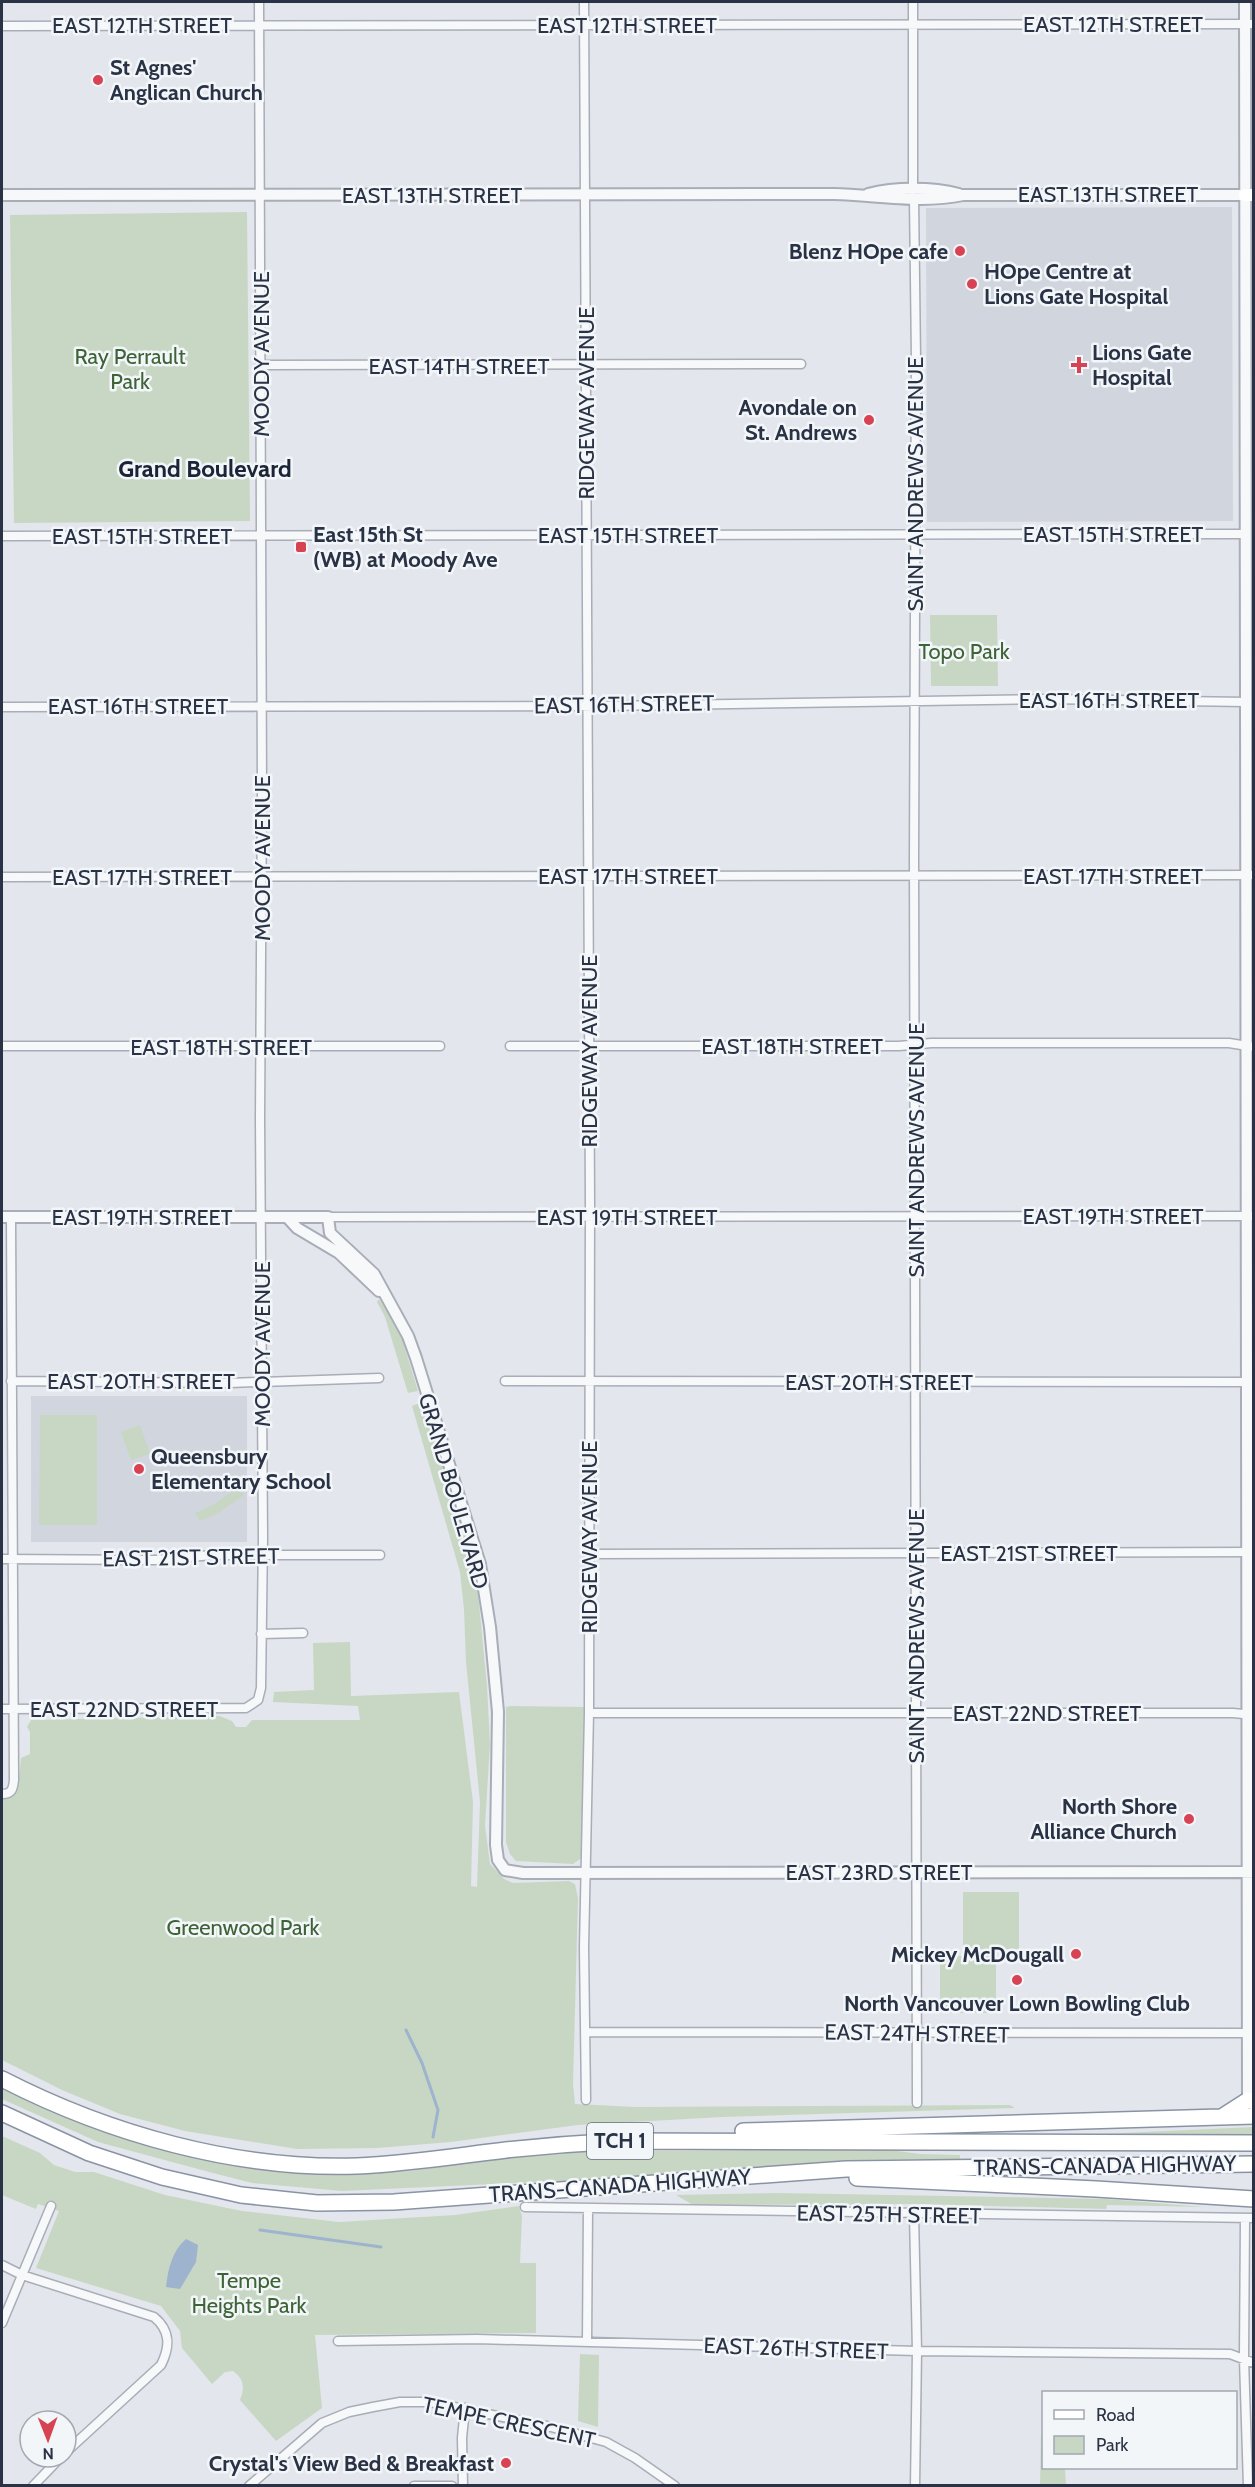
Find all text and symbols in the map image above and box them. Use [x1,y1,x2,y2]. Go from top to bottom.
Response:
street label: EAST 12TH STREET [1023,11,1203,38]
street label: EAST 12TH STREET [52,12,232,39]
street label: EAST 12TH STREET [537,12,717,39]
place label: St Agnes' Anglican Church [110,54,263,106]
marker: St Agnes' Anglican Church [91,73,105,87]
street label: EAST 13TH STREET [1018,181,1199,208]
street label: EAST 13TH STREET [342,182,523,209]
place label: Blenz HOpe cafe [789,238,948,265]
marker: Blenz HOpe cafe [953,244,967,258]
place label: HOpe Centre at Lions Gate Hospital [984,258,1168,310]
street label: MOODY AVENUE [248,271,275,437]
marker: HOpe Centre at Lions Gate Hospital [965,277,979,291]
street label: RIDGEWAY AVENUE [573,306,600,500]
place label: Lions Gate Hospital [1092,339,1192,391]
park label: Ray Perrault Park [74,343,186,395]
street label: EAST 14TH STREET [369,353,550,380]
marker: Lions Gate Hospital [1070,356,1088,374]
street label: SAINT ANDREWS AVENUE [902,357,929,611]
place label: Avondale on St. Andrews [738,394,857,446]
marker: Avondale on St. Andrews [862,413,876,427]
district label: Grand Boulevard [118,454,292,483]
place label: East 15th St (WB) at Moody Ave [313,521,498,573]
street label: EAST 15TH STREET [1023,521,1204,548]
street label: EAST 15TH STREET [538,522,719,549]
street label: EAST 15TH STREET [52,523,233,550]
marker: East 15th St (WB) at Moody Ave [294,540,308,554]
park label: Topo Park [918,638,1010,665]
street label: EAST 16TH STREET [1019,687,1200,714]
street label: EAST 16TH STREET [534,689,715,720]
street label: EAST 16TH STREET [48,693,229,720]
street label: MOODY AVENUE [249,775,276,941]
street label: EAST 17TH STREET [538,863,718,890]
street label: EAST 17TH STREET [1023,863,1203,890]
street label: EAST 17TH STREET [52,864,232,891]
street label: RIDGEWAY AVENUE [576,954,603,1148]
street label: SAINT ANDREWS AVENUE [903,1023,930,1277]
street label: EAST 18TH STREET [701,1033,883,1060]
street label: EAST 18TH STREET [130,1034,312,1061]
street label: EAST 19TH STREET [1022,1203,1204,1230]
street label: EAST 19TH STREET [51,1204,233,1231]
street label: EAST 19TH STREET [536,1204,718,1231]
street label: MOODY AVENUE [249,1261,276,1427]
street label: EAST 20TH STREET [47,1368,235,1395]
street label: EAST 20TH STREET [785,1369,973,1396]
street label: GRAND BOULEVARD [413,1390,494,1592]
street label: RIDGEWAY AVENUE [576,1440,603,1634]
place label: Queensbury Elementary School [151,1443,331,1495]
marker: Queensbury Elementary School [132,1462,146,1476]
street label: SAINT ANDREWS AVENUE [903,1509,930,1763]
street label: EAST 21ST STREET [940,1540,1118,1567]
street label: EAST 21ST STREET [102,1542,280,1573]
street label: EAST 22ND STREET [30,1696,219,1723]
street label: EAST 22ND STREET [953,1700,1142,1727]
place label: North Shore Alliance Church [1031,1793,1177,1845]
marker: North Shore Alliance Church [1182,1812,1196,1826]
street label: EAST 23RD STREET [786,1859,973,1886]
park label: Greenwood Park [167,1914,320,1941]
place label: Mickey McDougall [891,1941,1064,1968]
marker: Mickey McDougall [1069,1947,1083,1961]
marker: North Vancouver Lown Bowling Club [1010,1973,1024,1987]
place label: North Vancouver Lown Bowling Club [844,1990,1190,2017]
street label: EAST 24TH STREET [824,2018,1010,2049]
road number: TCH 1 [587,2123,653,2159]
street label: TRANS-CANADA HIGHWAY [973,2150,1237,2181]
street label: TRANS-CANADA HIGHWAY [488,2163,753,2208]
street label: EAST 25TH STREET [796,2199,982,2230]
park label: Tempe Heights Park [192,2267,307,2319]
street label: EAST 26TH STREET [703,2332,889,2365]
street label: TEMPE CRESCENT [420,2391,598,2454]
legend [1042,2391,1237,2469]
text: Road [1096,2404,1135,2426]
north arrow [18,2409,78,2469]
text: Park [1096,2434,1129,2456]
text: N [42,2444,54,2463]
place label: Crystal's View Bed & Breakfast [209,2450,494,2477]
marker: Crystal's View Bed & Breakfast [499,2456,513,2470]

